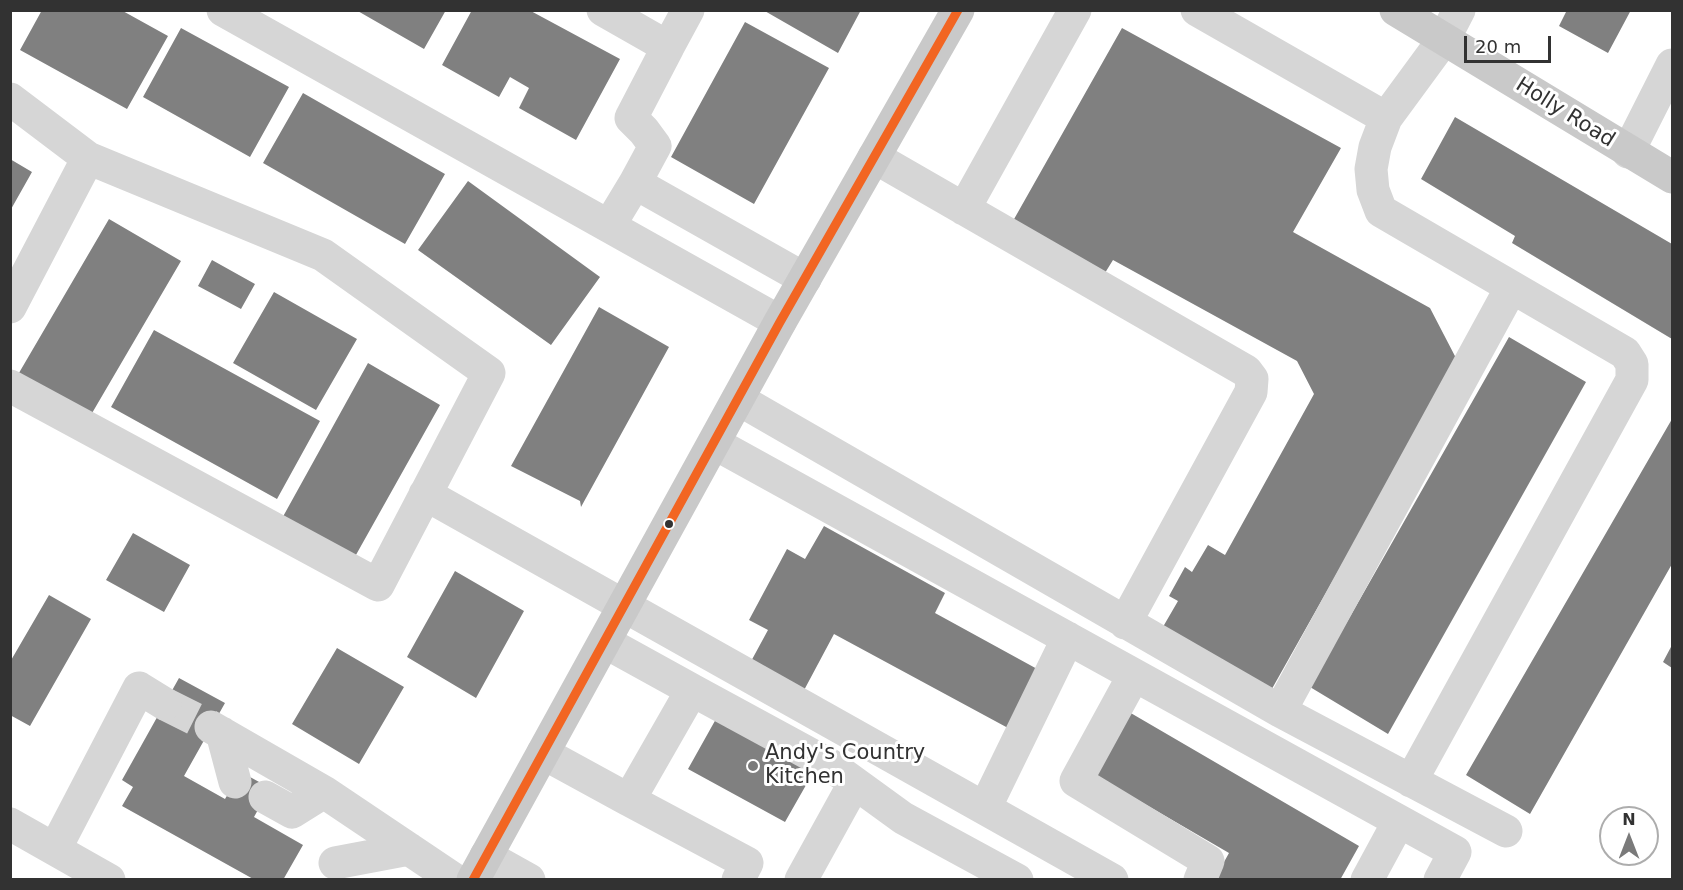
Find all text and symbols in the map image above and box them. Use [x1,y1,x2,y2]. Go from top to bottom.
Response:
scale bar [1467,24,1554,62]
text: 20 m [1475,36,1521,57]
street label: Holly Road [1511,73,1619,153]
unlabelled marker [663,518,675,530]
place label: Andy's Country Kitchen [765,741,925,791]
marker: Andy's Country Kitchen [746,759,760,773]
north arrow [1599,806,1659,866]
text: N [1622,810,1636,829]

